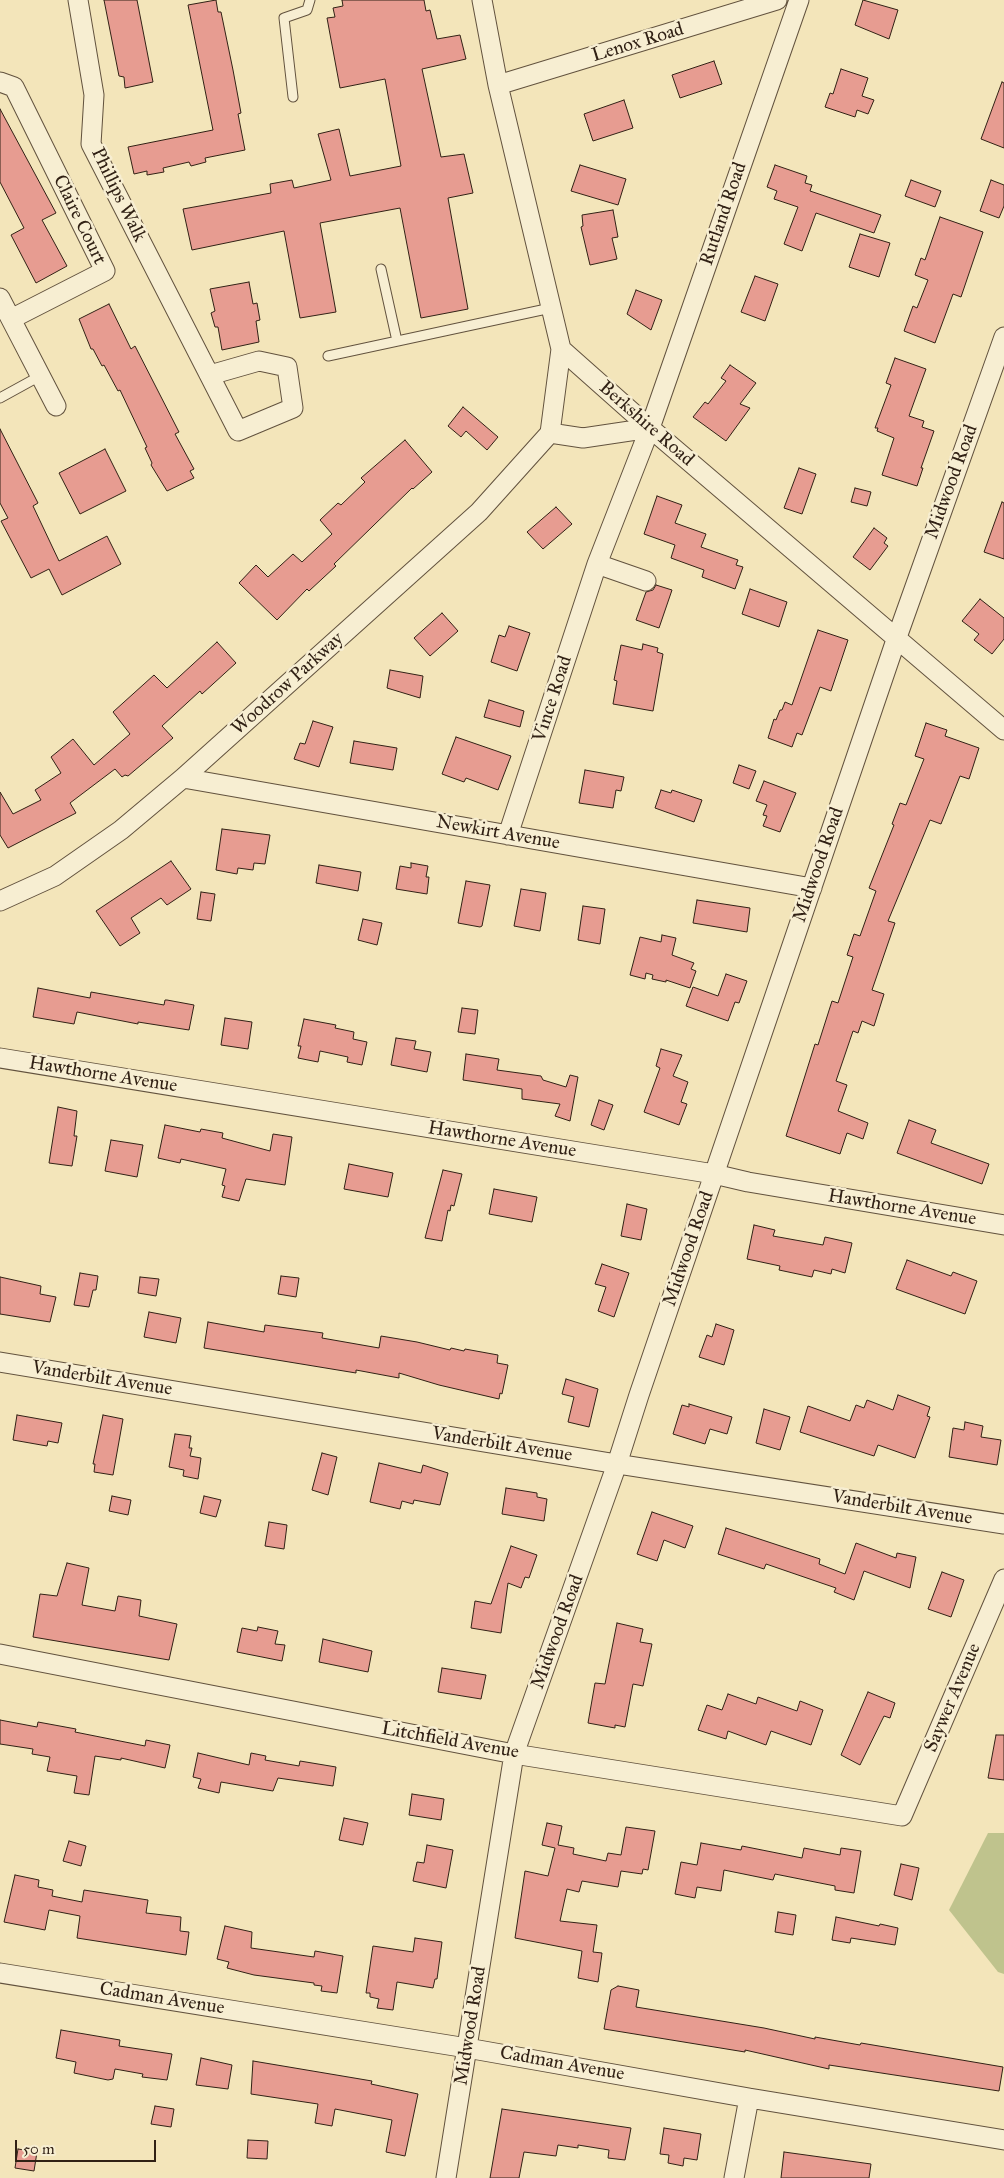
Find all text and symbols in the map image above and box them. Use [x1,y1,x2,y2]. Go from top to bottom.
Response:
street label: Lenox Road [589,18,687,68]
street label: Phillips Walk [85,144,151,246]
street label: Rutland Road [696,159,752,269]
street label: Claire Court [47,171,111,269]
street label: Berkshire Road [594,377,698,471]
street label: Midwood Road [921,422,983,542]
street label: Woodrow Parkway [227,628,349,740]
street label: Vince Road [528,653,578,745]
street label: Midwood Road [789,805,849,925]
street label: Newkirt Avenue [434,811,562,855]
street label: Hawthorne Avenue [27,1052,179,1098]
street label: Hawthorne Avenue [426,1117,578,1163]
street label: Hawthorne Avenue [826,1185,978,1231]
street label: Midwood Road [659,1189,719,1309]
street label: Vanderbilt Avenue [30,1357,174,1401]
street label: Vanderbilt Avenue [430,1423,574,1467]
street label: Vanderbilt Avenue [830,1486,974,1530]
street label: Midwood Road [527,1572,589,1692]
street label: Saywer Avenue [920,1640,986,1756]
street label: Litchfield Avenue [380,1718,520,1764]
street label: Midwood Road [450,1965,492,2087]
street label: Cadman Avenue [98,1978,226,2020]
street label: Cadman Avenue [498,2042,626,2086]
scale bar [18,2130,159,2162]
text: 50 m [23,2140,55,2158]

